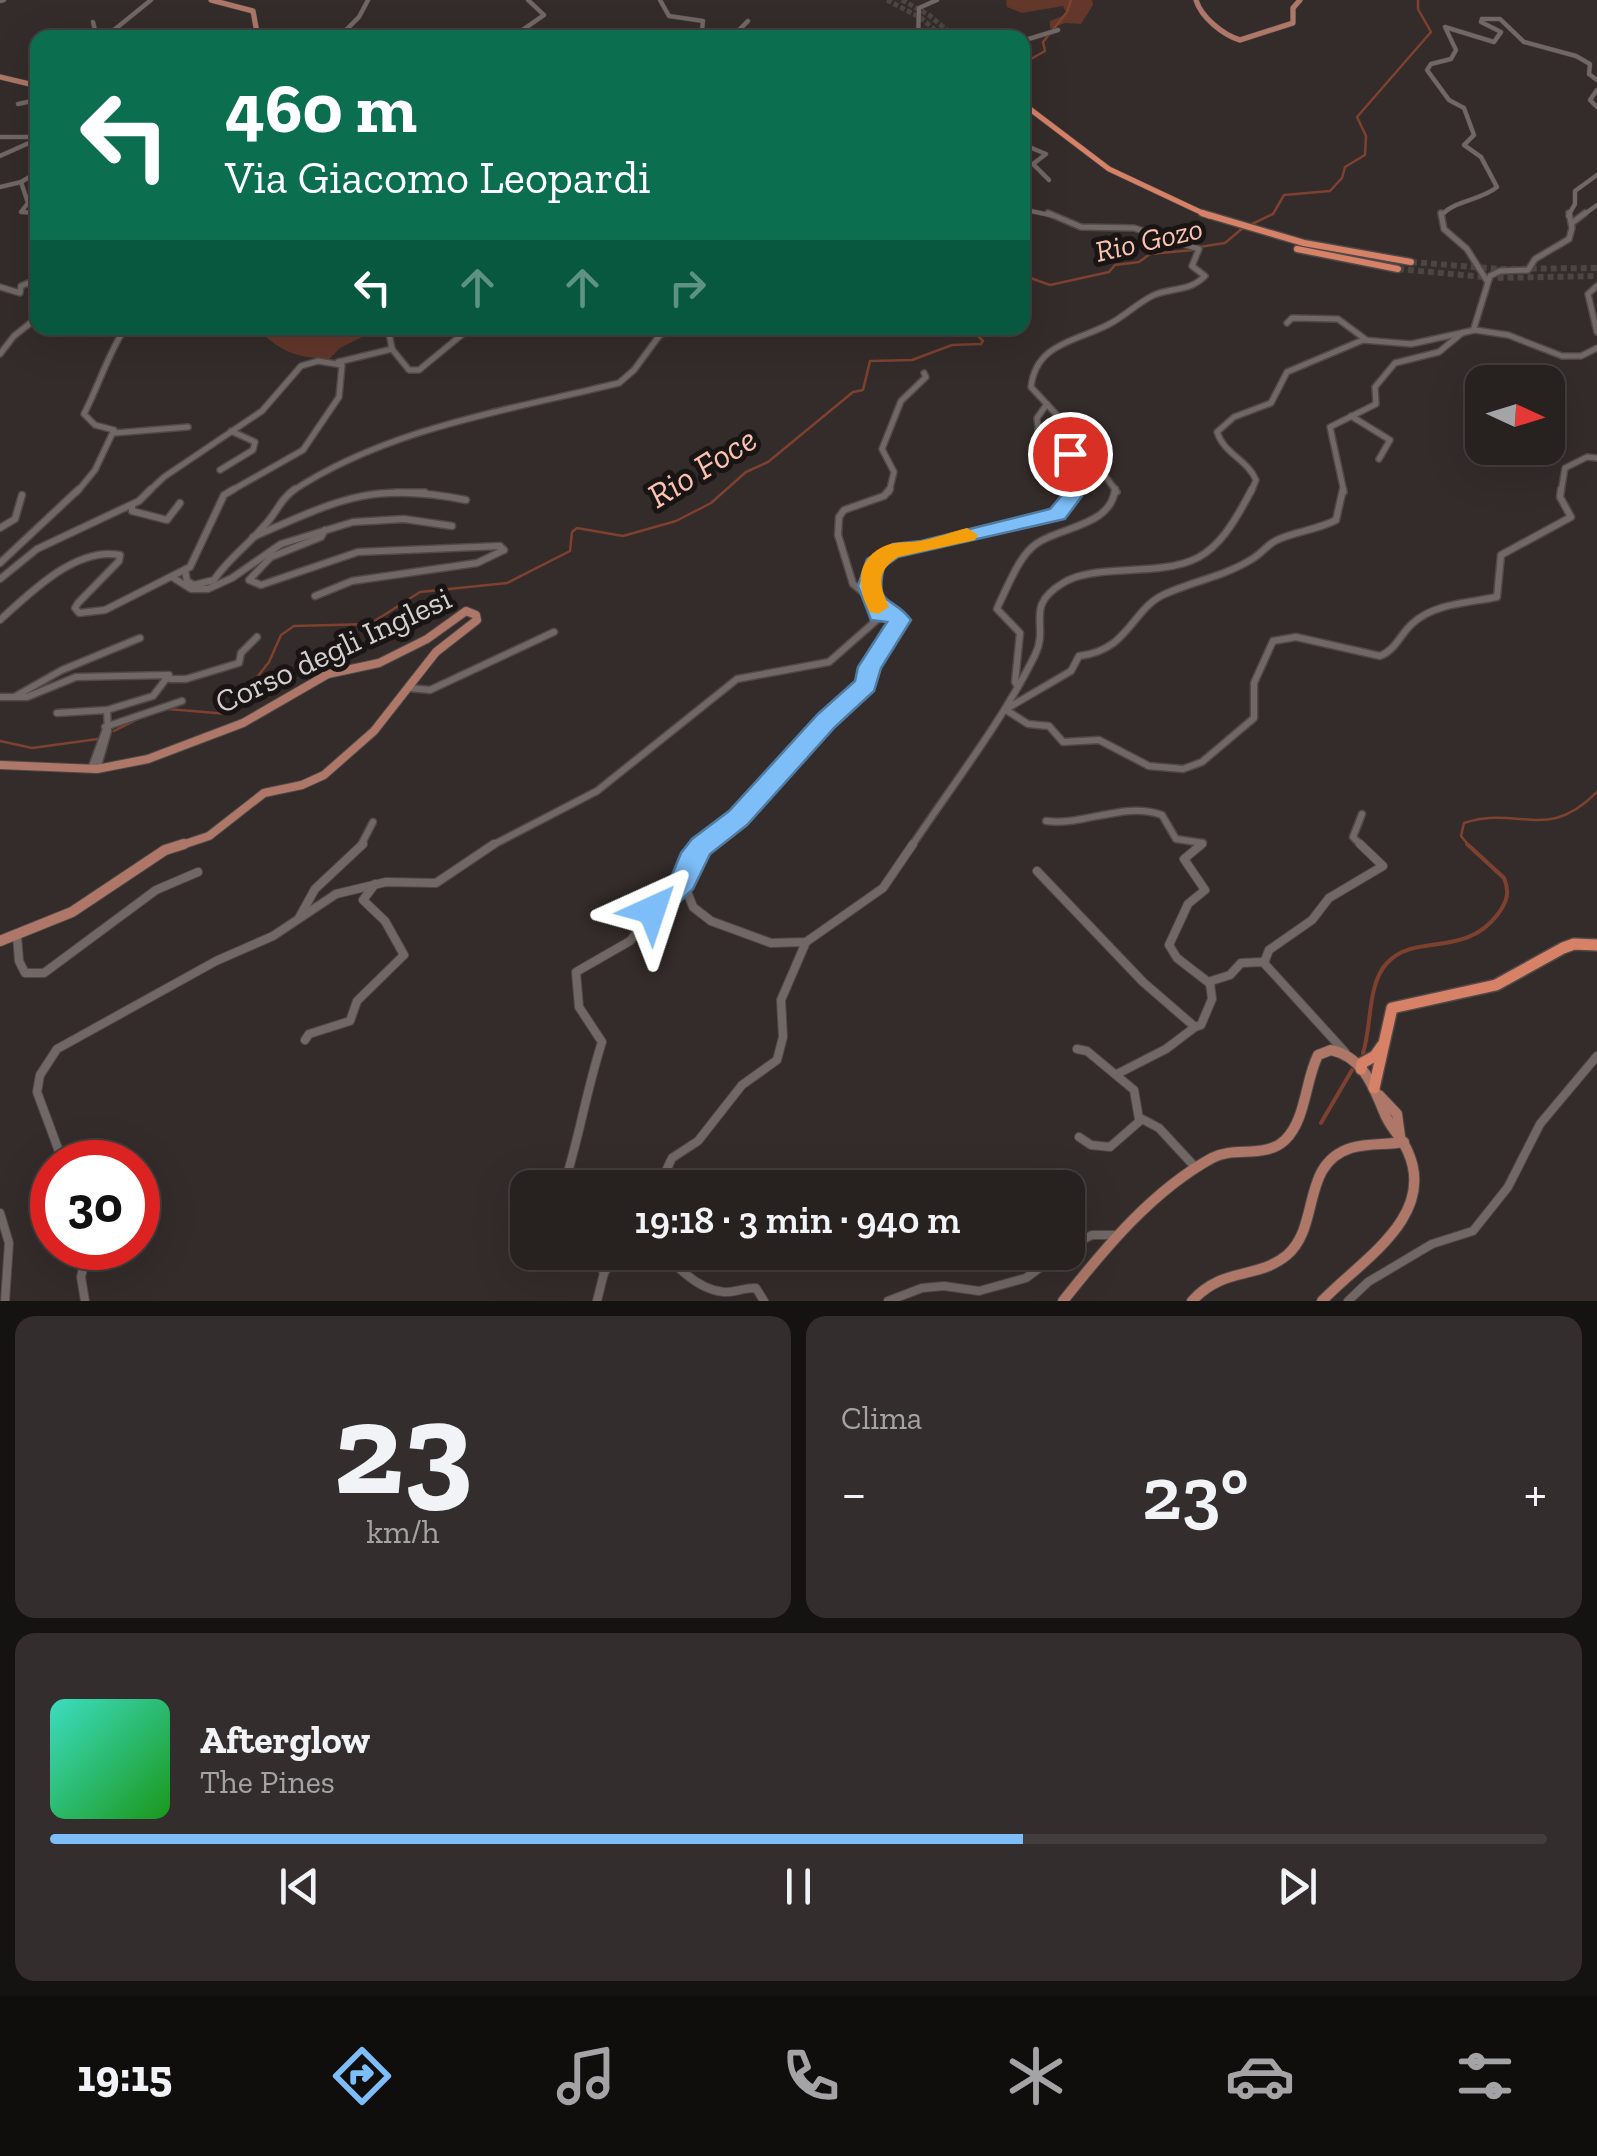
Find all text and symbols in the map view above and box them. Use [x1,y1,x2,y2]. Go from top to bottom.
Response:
text: 460 m [225,66,417,150]
icon: left [60,70,190,200]
text: Via Giacomo Leopardi [225,151,651,205]
water label: Rio Gozo [1092,210,1206,270]
icon: left [345,260,400,315]
icon: ahead [450,260,505,315]
icon: ahead [555,260,610,315]
icon: right [660,260,715,315]
north arrow [1465,365,1565,465]
map controls [1465,365,1565,465]
pin [1028,412,1113,497]
water label: Rio Foce [640,417,764,517]
icon: arrive [1043,427,1098,482]
street label: Corso degli Inglesi [209,579,457,721]
position arrow [600,858,704,962]
speed limit sign: 30 [30,1140,160,1270]
text: 19:18 · 3 min · 940 m [635,1197,960,1243]
text: 23 [333,1370,473,1526]
text: Clima [841,1399,922,1437]
text: 23° [1142,1448,1249,1538]
text: − [841,1460,867,1526]
text: + [1524,1460,1547,1526]
text: km/h [366,1513,440,1551]
text: Afterglow [200,1717,370,1763]
text: The Pines [200,1763,335,1801]
icon: previous [272,1859,327,1914]
icon: pause [771,1859,826,1914]
icon: next [1270,1859,1325,1914]
icon: directions [327,2041,397,2111]
icon: music [551,2041,621,2111]
icon: phone [776,2041,846,2111]
icon: climate [1001,2041,1071,2111]
icon: car [1225,2041,1295,2111]
icon: filters [1450,2041,1520,2111]
text: 19:15 [77,2049,172,2103]

